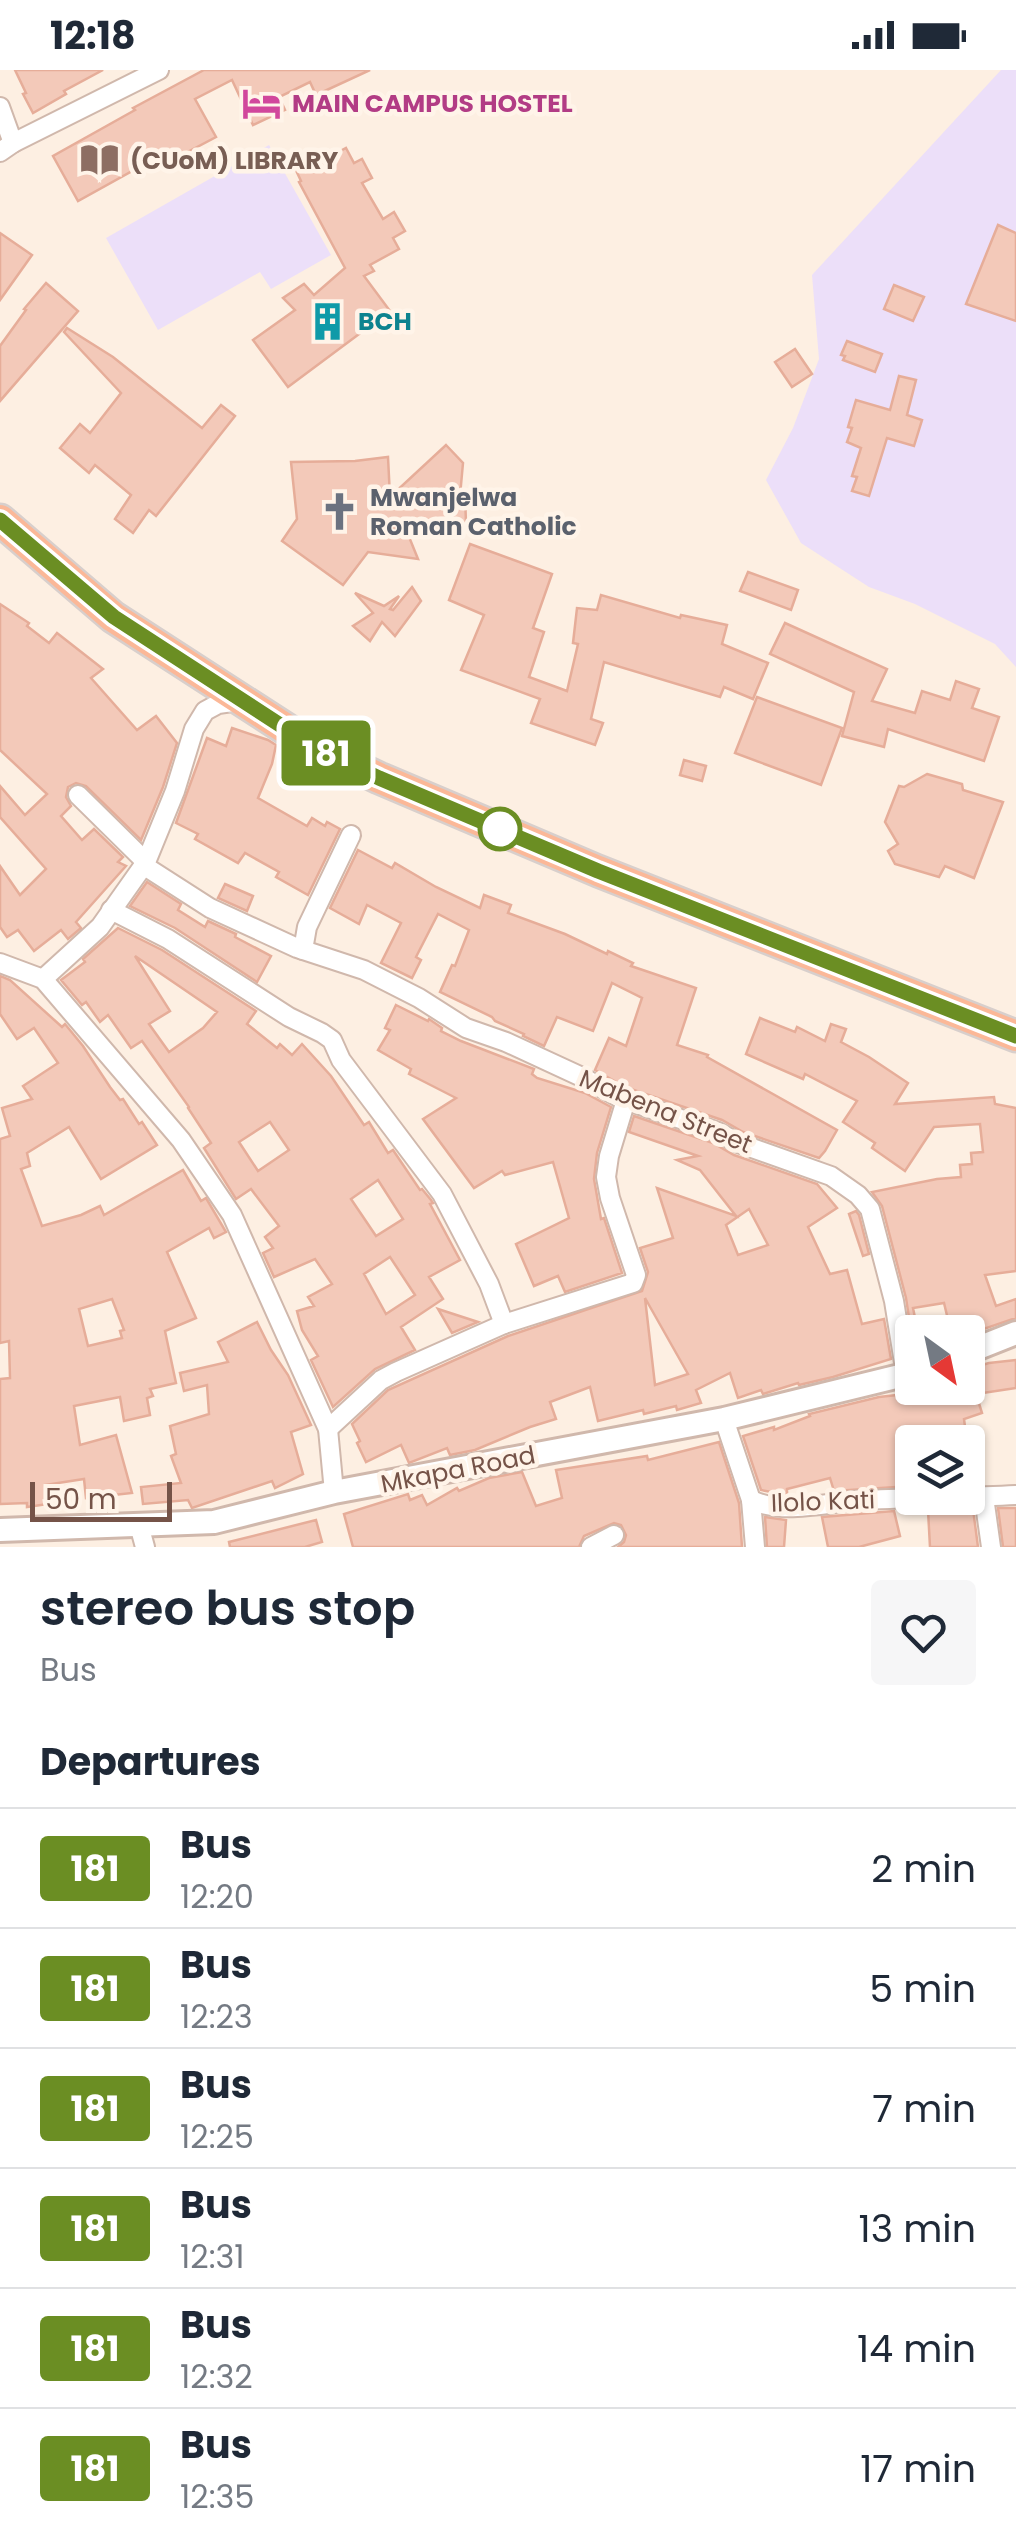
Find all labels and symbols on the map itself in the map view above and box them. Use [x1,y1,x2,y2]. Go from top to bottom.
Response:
hotel icon: MAIN CAMPUS HOSTEL [241,82,283,124]
place label: MAIN CAMPUS HOSTEL [292,86,573,121]
library icon: (CUoM) LIBRARY [79,139,121,181]
place label: (CUoM) LIBRARY [130,143,339,178]
building icon: BCH [307,300,349,342]
place label: BCH [358,304,412,339]
place label: Mwanjelwa Roman Catholic [370,480,577,544]
church icon: Mwanjelwa Roman Catholic [319,490,361,532]
line badge: 181 [268,720,384,786]
unlabelled marker [479,808,521,850]
street label: Mabena Street [574,1061,757,1162]
north arrow [895,1315,985,1405]
street label: Mkapa Road [378,1437,538,1502]
scale bar [30,1477,172,1522]
street label: Ilolo Kati [770,1482,876,1521]

